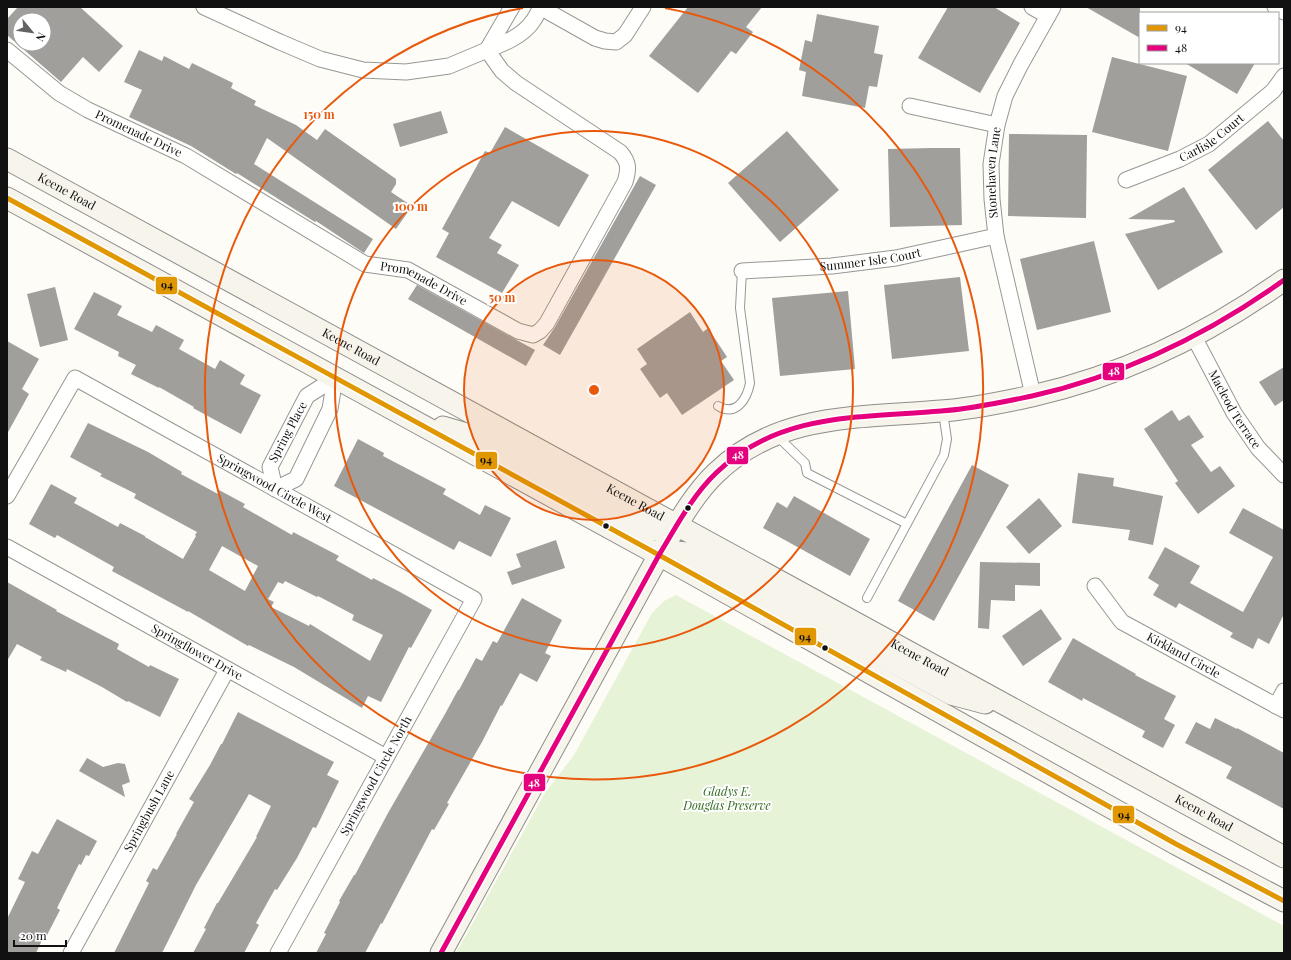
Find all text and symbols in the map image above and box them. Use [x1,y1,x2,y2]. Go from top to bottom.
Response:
north arrow [12,12,52,52]
legend [1139,12,1279,64]
text: 94 [1175,19,1187,35]
text: N [33,30,50,44]
text: 48 [1175,39,1187,55]
street label: Promenade Drive [93,106,185,160]
text: 150 m [303,106,335,122]
street label: Carlisle Court [1176,109,1247,165]
street label: Stonehaven Lane [982,126,1004,219]
street label: Keene Road [35,168,99,213]
text: 100 m [394,198,428,214]
street label: Summer Isle Court [819,244,923,274]
street label: Promenade Drive [379,257,470,308]
line badge: 94 [155,276,178,295]
text: 94 [161,277,173,292]
text: 50 m [489,289,516,305]
street label: Keene Road [320,324,383,368]
line badge: 48 [1102,362,1125,381]
text: 48 [1108,363,1120,378]
street label: Macleod Terrace [1206,367,1265,451]
centre of rings [587,383,601,397]
street label: Spring Place [264,398,310,465]
line badge: 48 [726,446,749,465]
text: 48 [732,447,744,462]
street label: Springwood Circle West [215,449,335,526]
line badge: 94 [475,451,498,470]
text: 94 [480,452,492,467]
street label: Keene Road [604,479,668,524]
unlabelled marker [683,503,693,513]
unlabelled marker [601,521,611,531]
street label: Springflower Drive [149,620,246,683]
line badge: 94 [794,627,817,646]
street label: Kirkland Circle [1144,628,1224,681]
text: 94 [799,629,811,644]
street label: Keene Road [888,635,952,679]
unlabelled marker [820,643,830,653]
street label: Springwood Circle North [336,713,415,838]
street label: Springbush Lane [119,767,177,854]
line badge: 48 [523,773,546,792]
text: 48 [528,775,540,790]
park label: Gladys E. Douglas Preserve [682,783,771,813]
street label: Keene Road [1173,790,1236,835]
line badge: 94 [1112,805,1135,824]
text: 94 [1118,807,1130,822]
scale bar [14,922,66,948]
text: 20 m [20,927,47,943]

